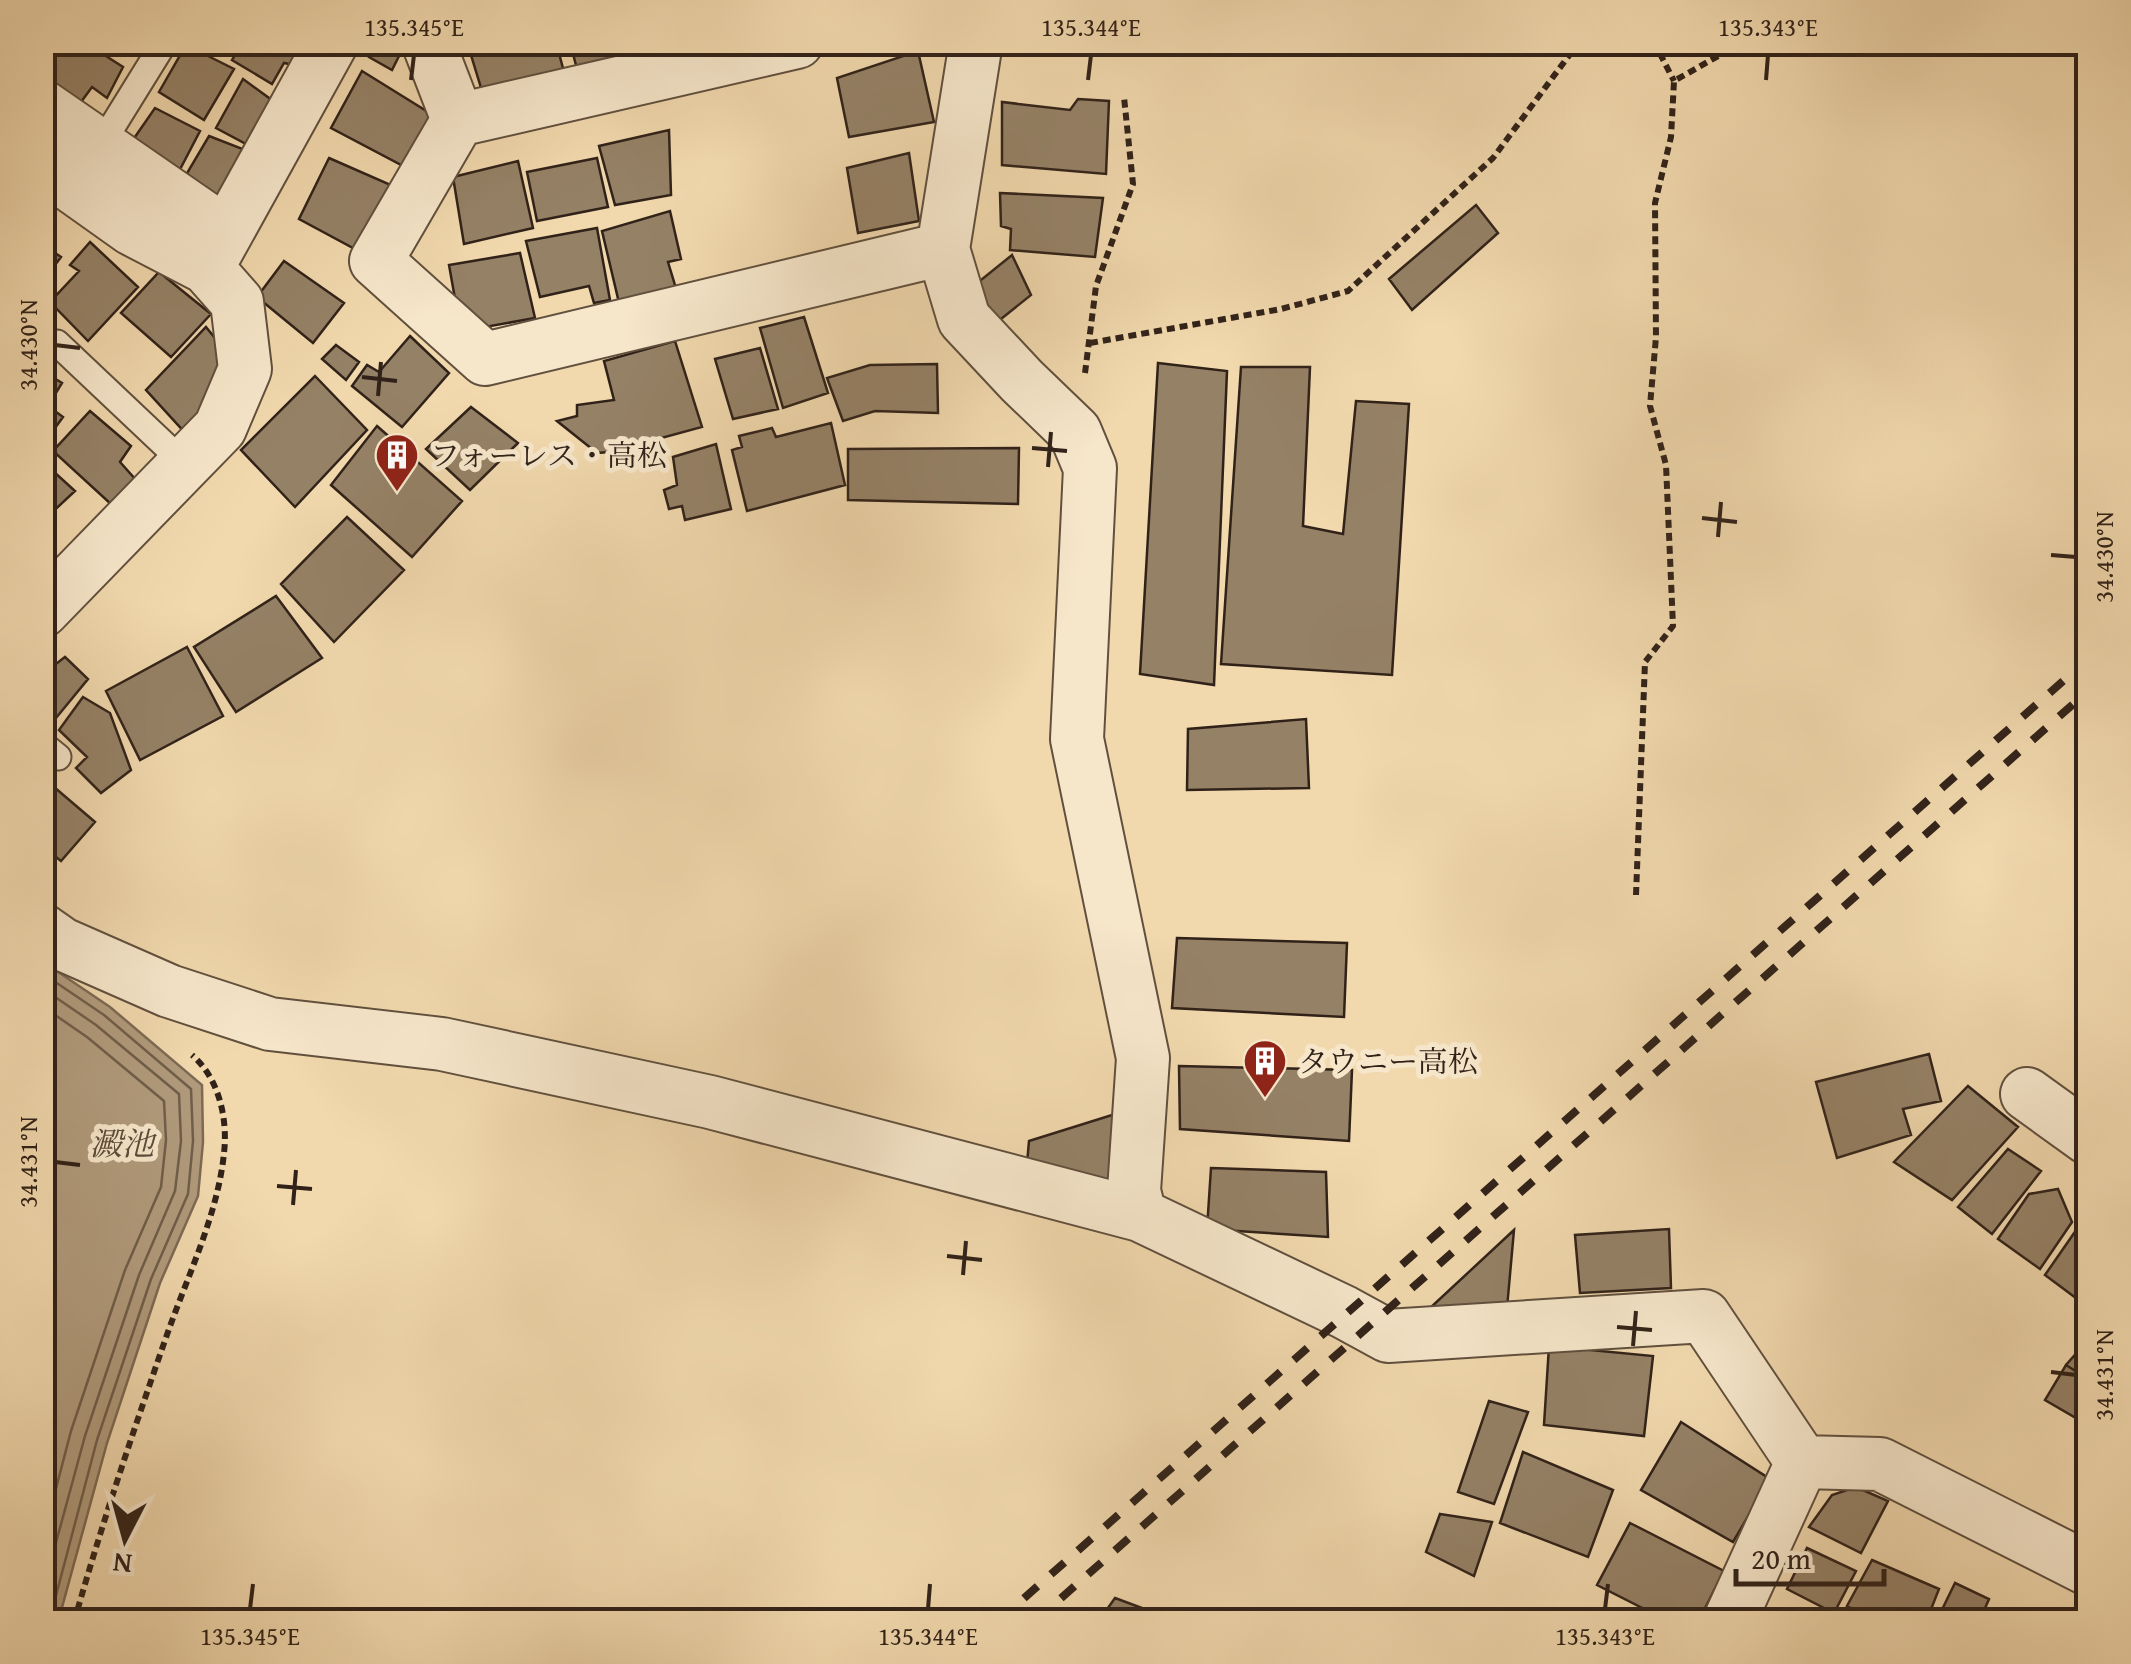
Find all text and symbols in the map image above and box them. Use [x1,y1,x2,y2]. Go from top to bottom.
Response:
text: 135.345°E [364,9,464,45]
text: 135.344°E [1041,9,1141,45]
text: 135.343°E [1718,9,1818,45]
text: 34.430°N [10,299,46,391]
building icon: フォーレス・高松 [374,432,420,493]
place label: フォーレス・高松 [430,433,667,477]
text: 34.430°N [2086,511,2122,603]
building icon: タウニー高松 [1242,1038,1288,1099]
place label: タウニー高松 [1298,1039,1478,1083]
text: 34.431°N [10,1116,46,1208]
water label: 澱池 [90,1120,157,1167]
text: 34.431°N [2086,1329,2122,1421]
north arrow [75,1489,175,1589]
scale bar [1736,1524,1884,1586]
text: 20 m [1751,1536,1811,1580]
text: N [111,1543,134,1586]
text: 135.345°E [200,1618,300,1654]
text: 135.344°E [878,1618,978,1654]
text: 135.343°E [1555,1618,1655,1654]

